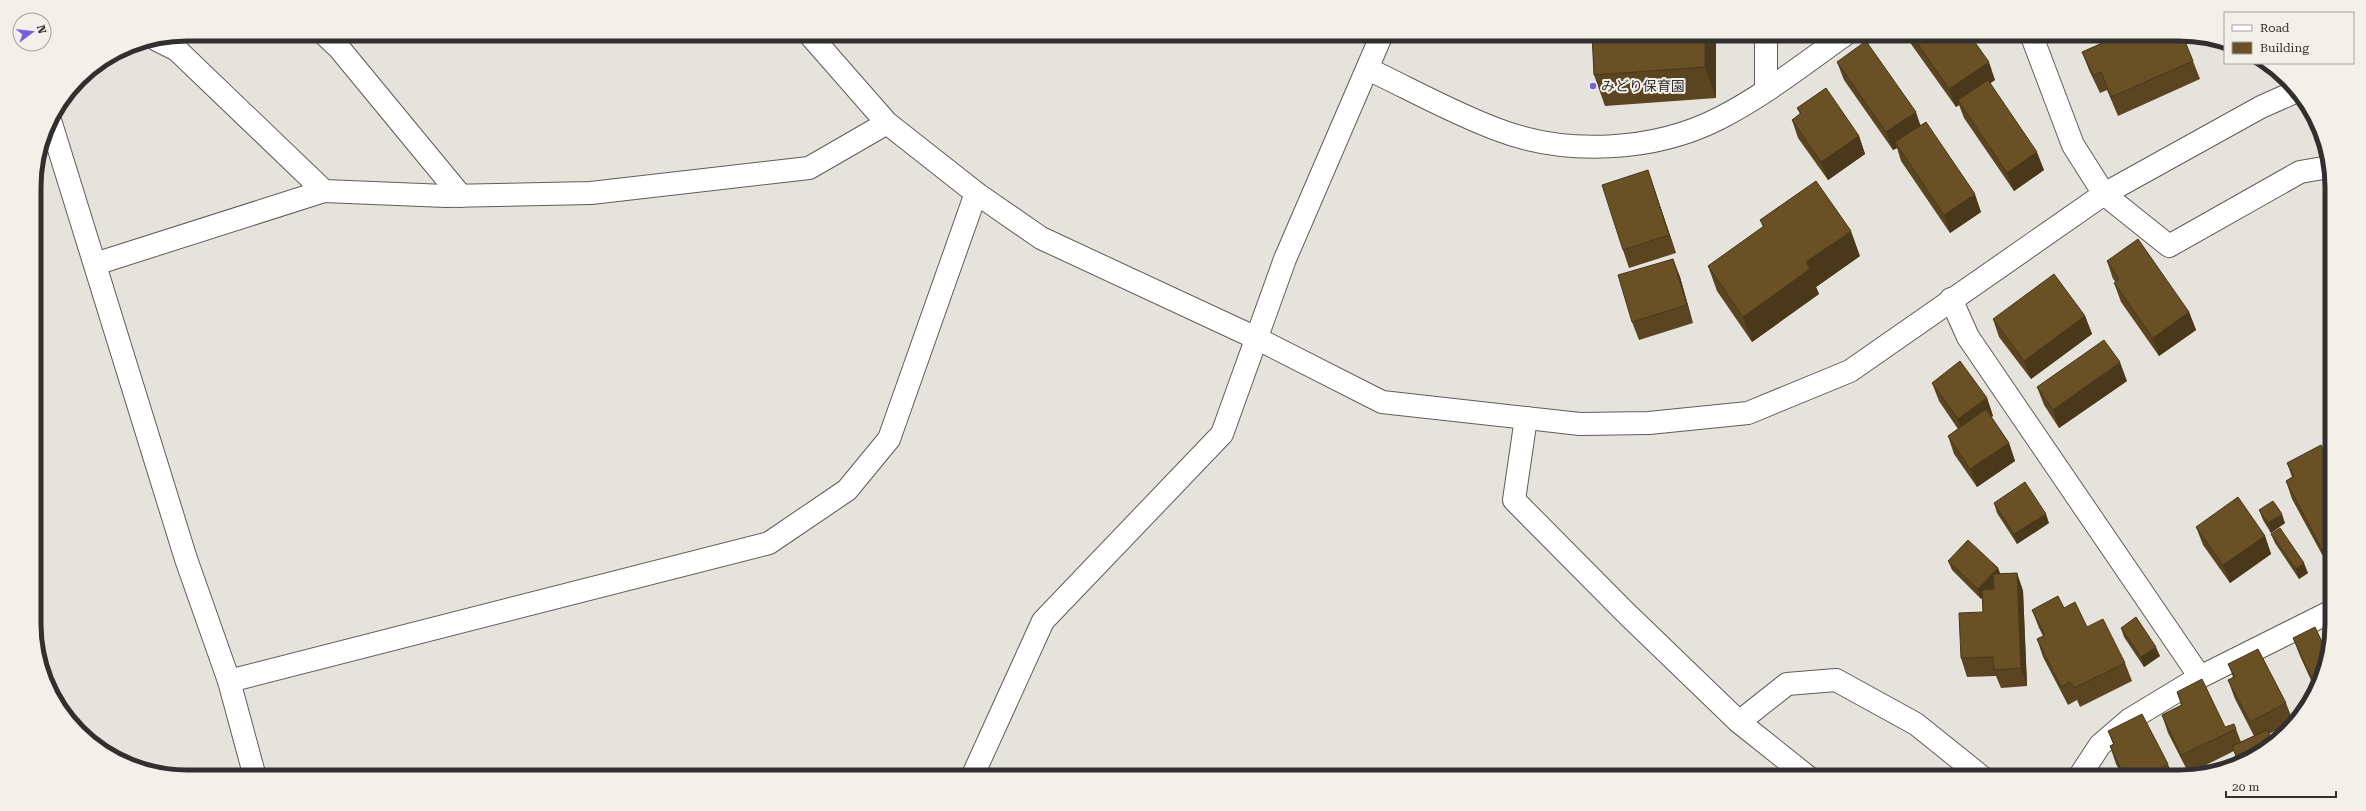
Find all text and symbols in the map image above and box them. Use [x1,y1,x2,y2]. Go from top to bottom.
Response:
north arrow [12,12,52,52]
legend [2224,12,2354,64]
text: Road [2260,21,2290,35]
text: N [34,24,49,36]
text: Building [2260,41,2309,55]
place label: みどり保育園 [1601,78,1685,94]
marker: みどり保育園 [1588,81,1598,91]
scale bar [2226,773,2336,799]
text: 20 m [2232,780,2259,794]

